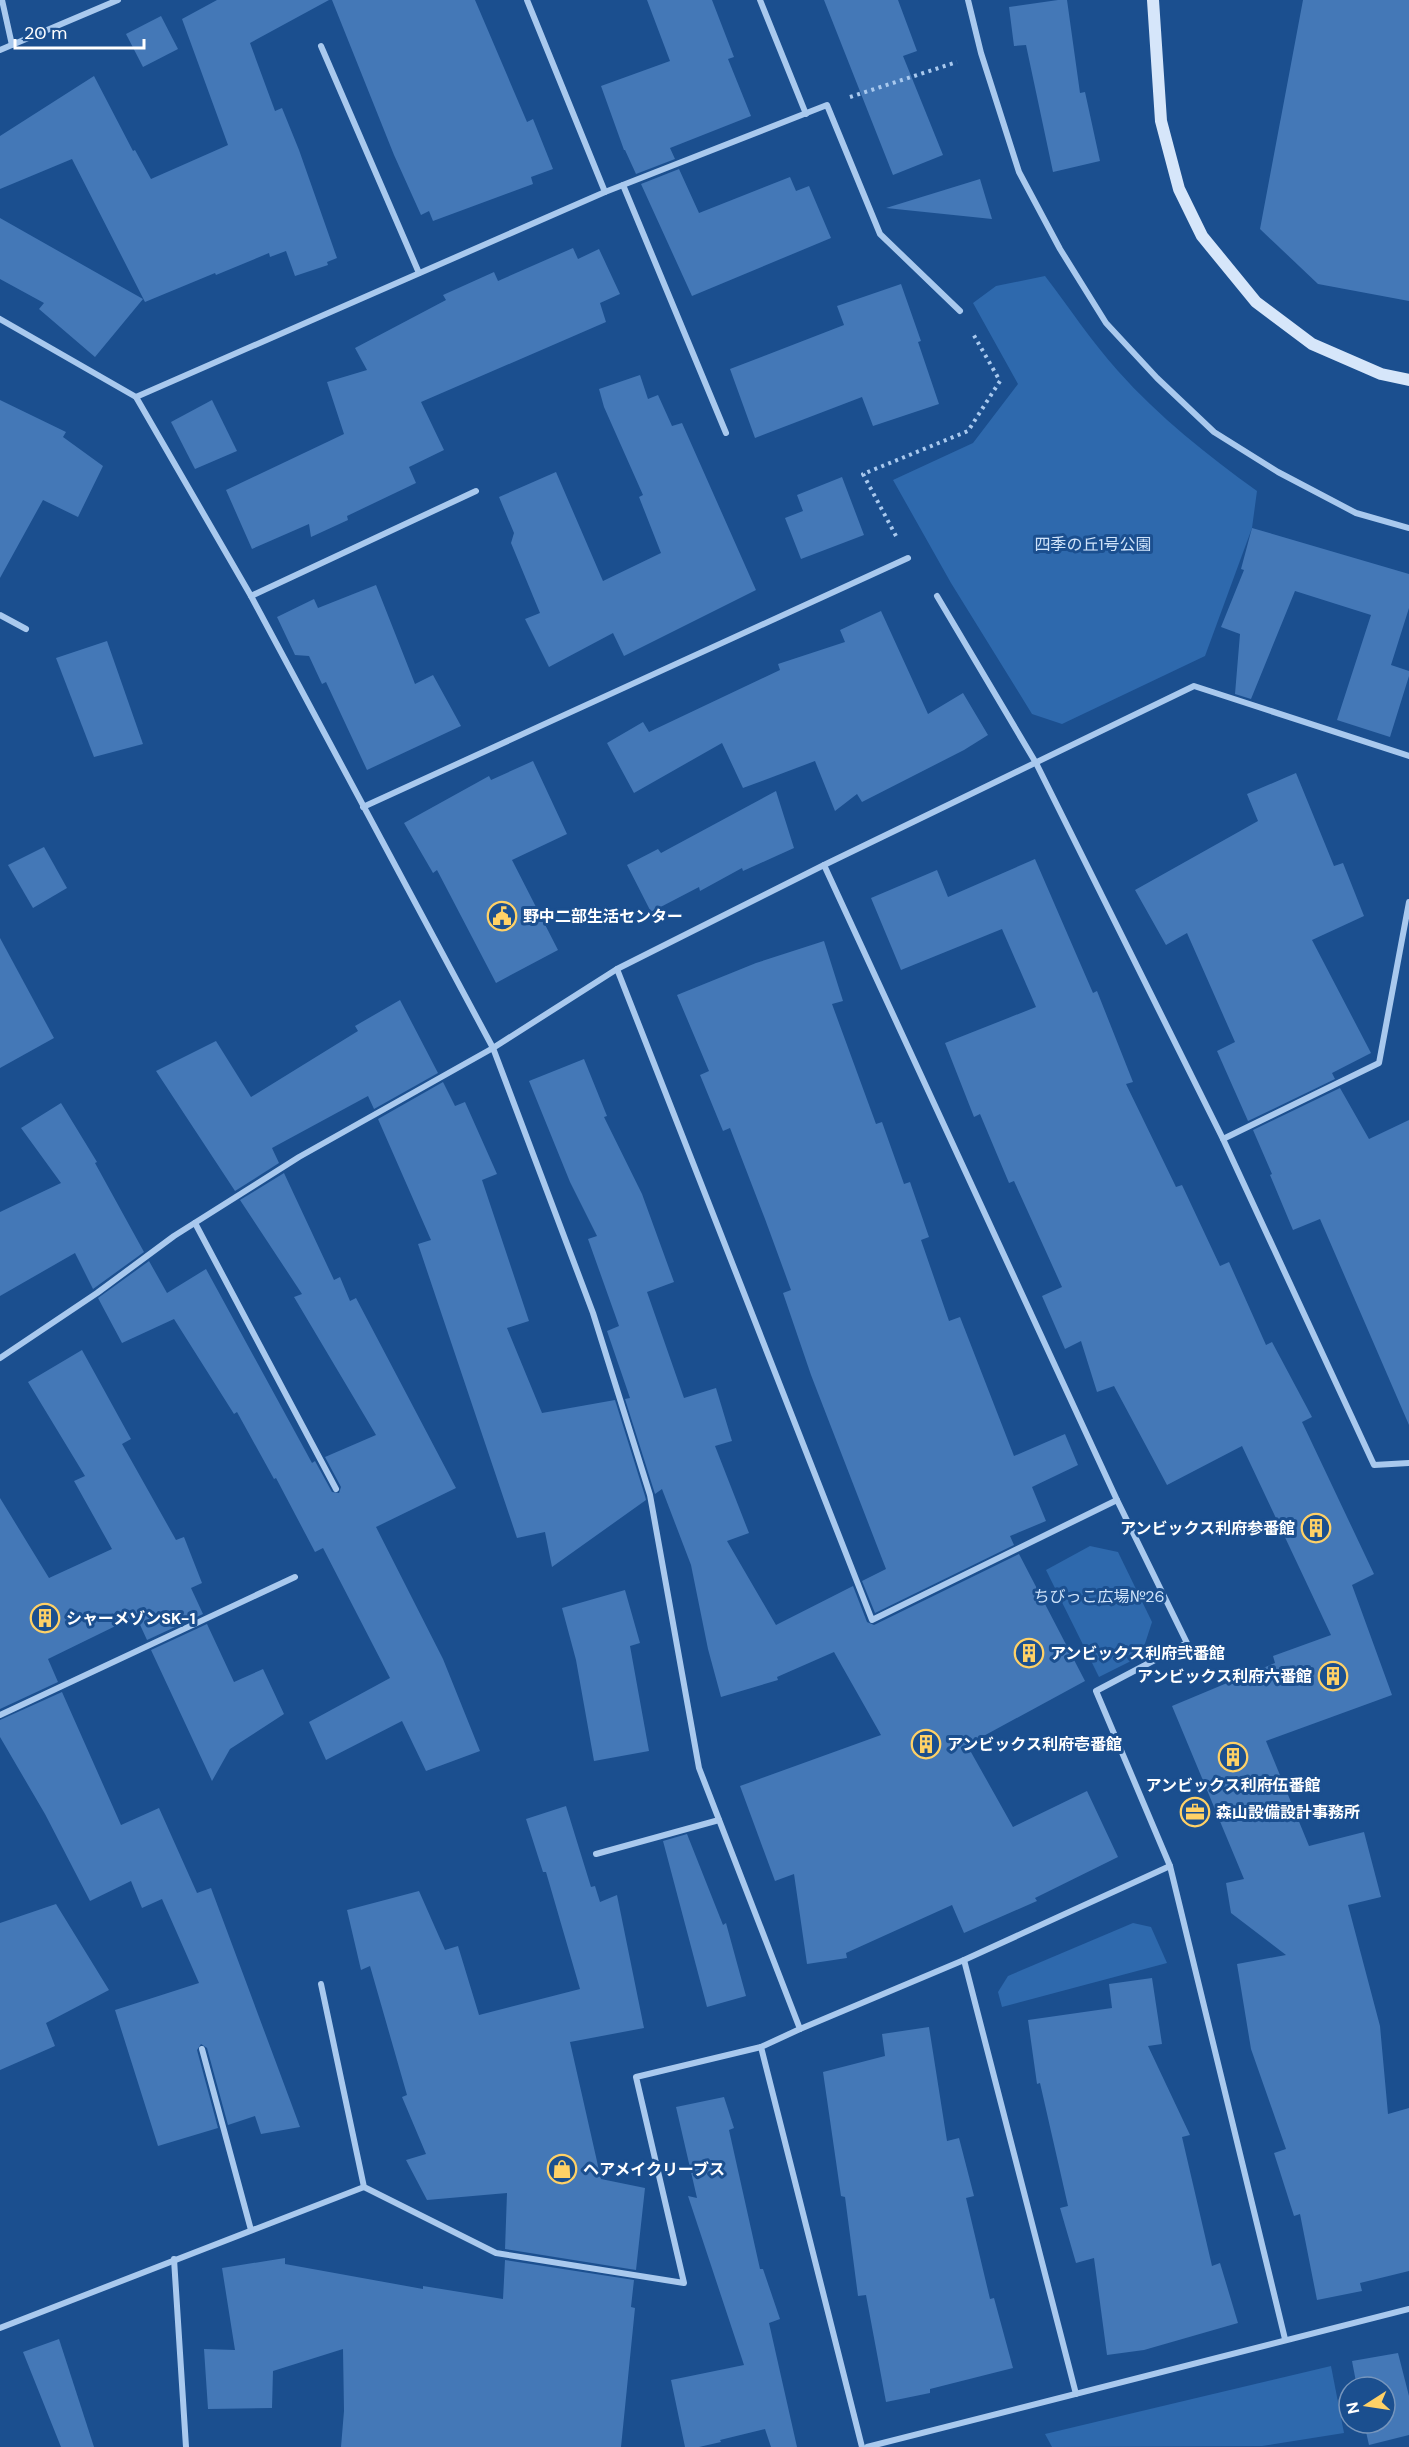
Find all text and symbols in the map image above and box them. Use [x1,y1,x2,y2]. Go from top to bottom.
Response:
scale bar [15,12,144,50]
text: 20 m [24,21,67,45]
park label: 四季の丘1号公園 [1035,534,1152,555]
public building icon: 野中二部生活センター [486,900,518,932]
place label: 野中二部生活センター [523,906,683,927]
building icon: アンビックス利府参番館 [1300,1512,1332,1544]
place label: アンビックス利府参番館 [1120,1518,1295,1539]
park label: ちびっこ広場№26 [1033,1586,1165,1607]
building icon: シャーメゾンSK-1 [29,1602,61,1634]
place label: シャーメゾンSK-1 [66,1608,196,1629]
building icon: アンビックス利府弐番館 [1013,1637,1045,1669]
place label: アンビックス利府弐番館 [1050,1643,1225,1664]
building icon: アンビックス利府六番館 [1317,1660,1349,1692]
place label: アンビックス利府六番館 [1137,1666,1312,1687]
building icon: アンビックス利府壱番館 [910,1728,942,1760]
place label: アンビックス利府壱番館 [947,1734,1122,1755]
building icon: アンビックス利府伍番館 [1217,1741,1249,1773]
place label: アンビックス利府伍番館 [1146,1775,1320,1796]
office icon: 森山設備設計事務所 [1179,1796,1211,1828]
place label: 森山設備設計事務所 [1216,1802,1360,1823]
shop icon: ヘアメイクリーブス [546,2153,578,2185]
place label: ヘアメイクリーブス [583,2159,725,2180]
north arrow [1337,2375,1397,2435]
text: N [1341,2400,1364,2416]

